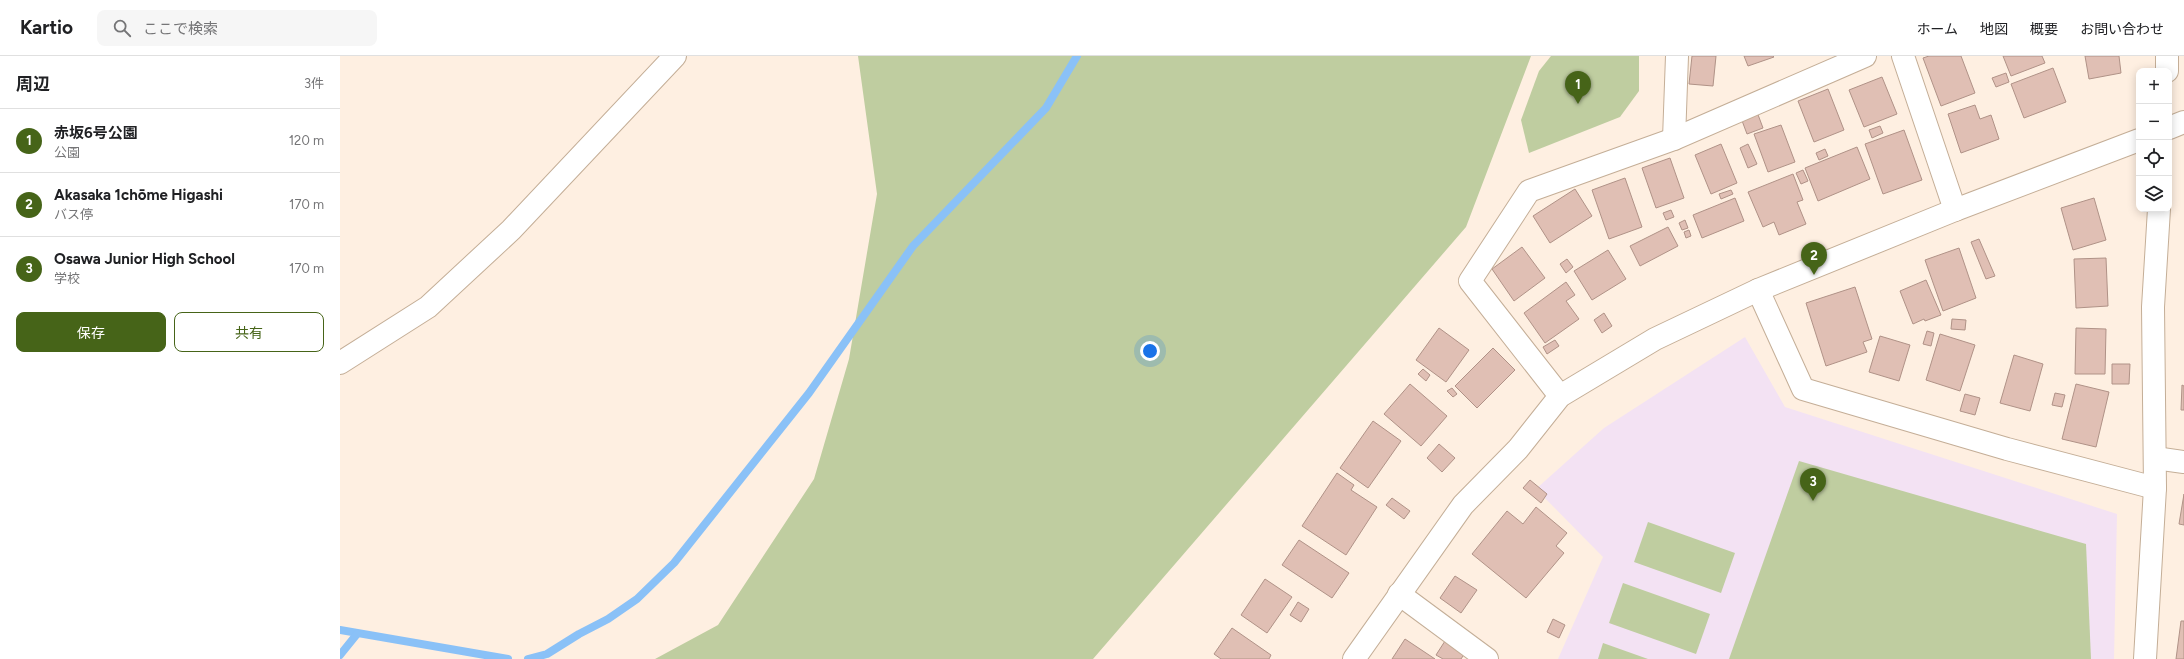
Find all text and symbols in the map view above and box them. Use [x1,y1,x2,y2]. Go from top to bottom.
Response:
search box [97,10,377,46]
text: Kartio [20,16,73,39]
icon: search [111,17,133,39]
text: ここで検索 [143,20,218,38]
text: ホーム [1916,21,1958,38]
text: 地図 [1980,21,2008,38]
text: 概要 [2030,21,2058,38]
text: お問い合わせ [2080,21,2164,38]
map controls [2136,68,2172,212]
button: + [2136,68,2172,104]
pin: 1 [1565,71,1591,104]
text: 周辺 [16,74,50,94]
text: 3件 [304,76,324,91]
button: − [2136,104,2172,140]
text: 赤坂6号公園 [54,124,138,142]
text: 1 [26,133,32,148]
text: 120 m [289,133,324,148]
button: locate [2136,140,2172,176]
text: 公園 [54,145,80,160]
button: layers [2136,176,2172,212]
text: Akasaka 1chōme Higashi [54,186,223,204]
text: 2 [25,197,33,212]
text: 170 m [289,197,324,212]
text: バス停 [54,207,93,222]
pin: 2 [1801,242,1827,275]
text: Osawa Junior High School [54,250,235,268]
text: 3 [25,261,33,276]
text: 170 m [289,261,324,276]
text: 学校 [54,271,80,286]
button: 保存 [16,312,166,352]
button: 共有 [174,312,324,352]
your location [1140,341,1160,361]
pin: 3 [1800,468,1826,501]

